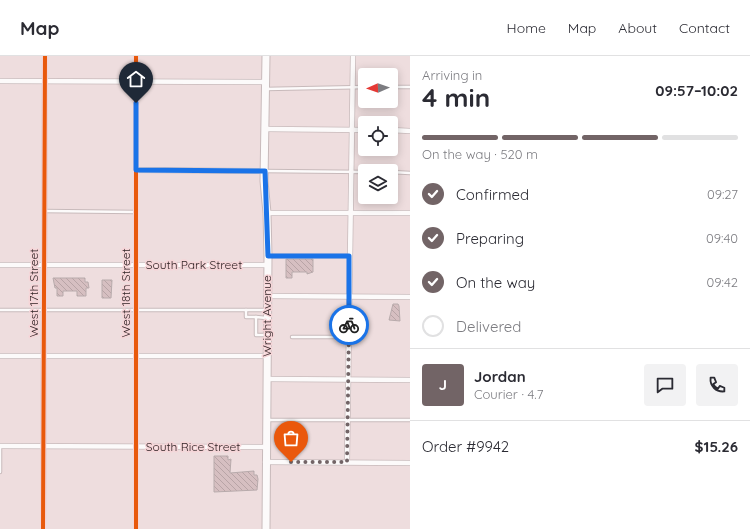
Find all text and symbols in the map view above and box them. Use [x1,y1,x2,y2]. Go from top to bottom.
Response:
text: Map [20,16,59,40]
text: Home [507,19,546,37]
text: Map [568,19,596,37]
text: About [618,19,657,37]
text: Contact [679,19,730,37]
pin [119,62,153,103]
text: Arriving in [422,67,482,83]
icon: home [125,68,147,90]
north arrow [358,68,398,108]
map controls [358,68,398,204]
text: 4 min [422,81,490,114]
text: 09:57–10:02 [655,81,738,100]
button: locate [358,116,398,156]
text: On the way · 520 m [422,146,538,162]
button: layers [358,164,398,204]
icon: check [422,183,444,205]
text: Confirmed [456,185,529,204]
text: 09:27 [707,186,738,202]
icon: check [422,227,444,249]
text: Preparing [456,229,524,248]
text: 09:40 [706,230,738,246]
street label: West 18th Street [118,248,133,338]
street label: West 17th Street [26,249,41,337]
street label: South Park Street [146,257,242,272]
icon: check [422,271,444,293]
text: On the way [456,273,535,292]
text: 09:42 [707,274,738,290]
street label: Wright Avenue [259,275,274,357]
courier [329,305,369,345]
icon: bike [338,314,360,336]
text: Delivered [456,317,521,336]
button: chat [644,364,686,406]
button: phone [696,364,738,406]
text: Jordan [474,367,526,386]
text: J [439,375,447,394]
text: Courier · 4.7 [474,386,543,402]
pin [274,421,308,462]
icon: bag [280,427,302,449]
text: Order #9942 [422,437,509,456]
text: $15.26 [695,437,738,456]
street label: South Rice Street [146,439,240,454]

